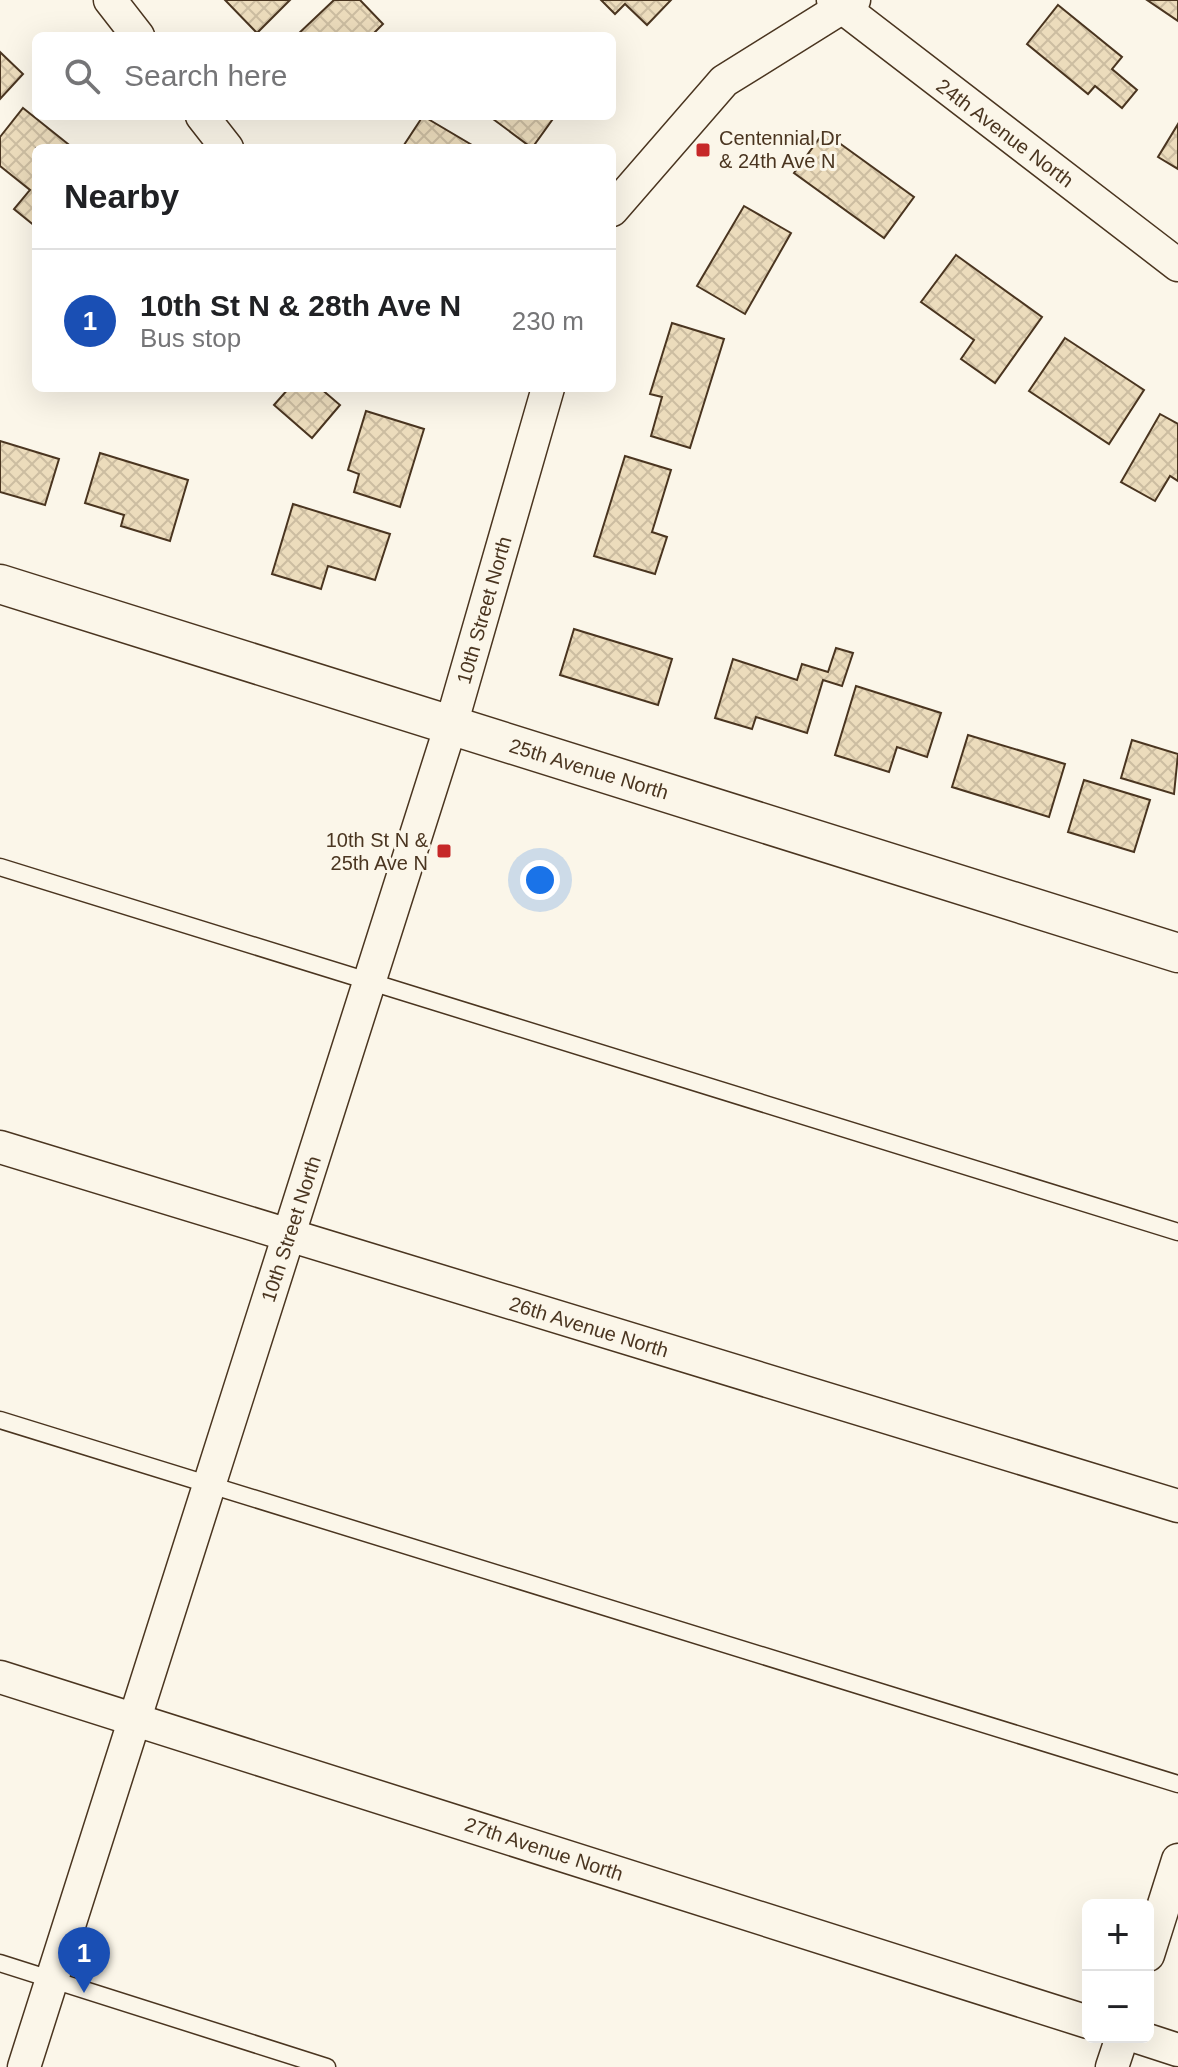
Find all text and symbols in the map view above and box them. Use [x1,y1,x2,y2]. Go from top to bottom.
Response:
search box [32,32,616,120]
icon: search [60,54,104,98]
text: Search here [124,59,287,92]
street label: 24th Avenue North [932,74,1078,192]
place label: Centennial Dr & 24th Ave N [719,127,842,172]
marker: Centennial Dr & 24th Ave N [694,141,712,159]
text: Nearby [64,177,179,215]
text: 10th St N & 28th Ave N [140,289,461,322]
text: 1 [83,306,97,336]
text: 230 m [512,306,584,336]
text: Bus stop [140,323,241,353]
street label: 10th Street North [452,534,516,686]
street label: 25th Avenue North [507,734,671,804]
place label: 10th St N & 25th Ave N [326,829,429,874]
marker: 10th St N & 25th Ave N [435,842,453,860]
your location [520,860,560,900]
street label: 10th Street North [257,1153,325,1305]
street label: 26th Avenue North [507,1292,671,1362]
street label: 27th Avenue North [462,1813,626,1885]
map controls [1082,1899,1154,2043]
button: + [1082,1899,1154,1971]
pin: 1 [58,1927,110,1993]
button: − [1082,1971,1154,2043]

